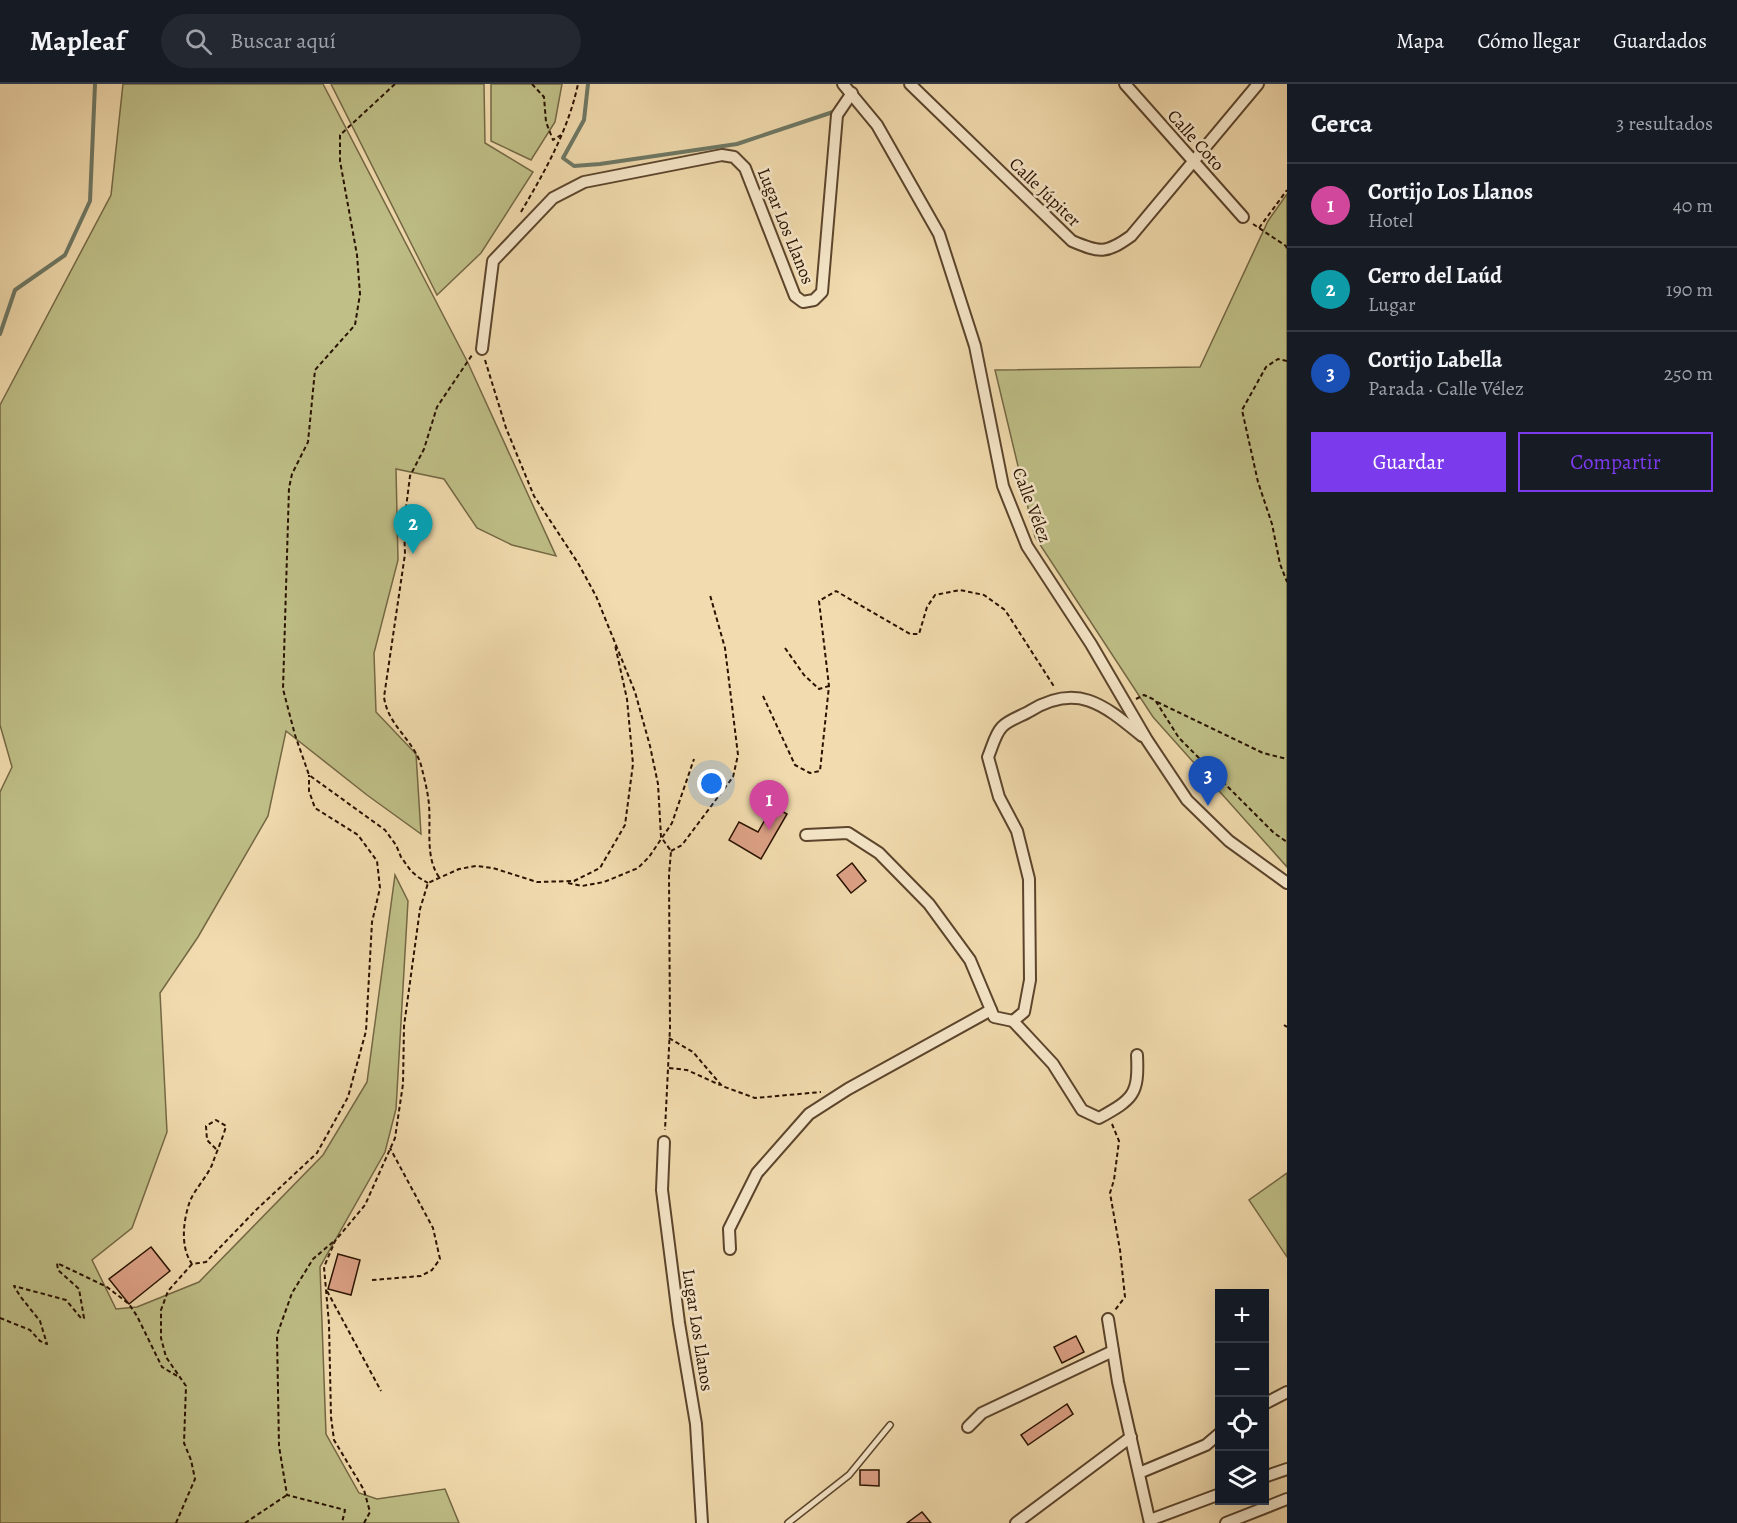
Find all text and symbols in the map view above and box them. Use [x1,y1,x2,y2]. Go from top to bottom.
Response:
search box [161,14,581,68]
text: Mapleaf [30,22,125,60]
icon: search [182,25,215,58]
text: Buscar aquí [230,26,336,56]
text: Mapa [1396,27,1444,55]
text: Cómo llegar [1477,27,1580,55]
text: Guardados [1613,27,1707,55]
street label: Calle Coto [1162,104,1230,176]
text: Cerca [1311,106,1373,141]
text: 3 resultados [1616,110,1713,137]
street label: Calle Júpiter [1004,152,1086,232]
street label: Lugar Los Llanos [752,164,820,288]
text: Cortijo Los Llanos [1368,177,1533,207]
text: 1 [1327,192,1334,219]
text: 40 m [1673,192,1713,219]
text: Hotel [1368,207,1413,234]
text: Cerro del Laúd [1368,261,1502,291]
text: 2 [1326,276,1335,303]
text: 190 m [1666,276,1713,303]
text: Lugar [1368,291,1416,318]
text: Cortijo Labella [1368,345,1502,375]
text: 3 [1326,360,1335,387]
text: 250 m [1664,360,1713,387]
text: Parada · Calle Vélez [1368,375,1524,402]
button: Guardar [1311,432,1506,492]
button: Compartir [1518,432,1713,492]
street label: Calle Vélez [1007,464,1057,546]
pin: 2 [394,504,432,554]
pin: 3 [1188,756,1228,806]
your location [697,769,726,798]
pin: 1 [750,780,788,830]
street label: Lugar Los Llanos [676,1267,720,1393]
map controls [1215,1289,1269,1505]
button: + [1215,1289,1269,1343]
button: − [1215,1343,1269,1397]
button: locate [1215,1397,1269,1451]
button: layers [1215,1451,1269,1505]

